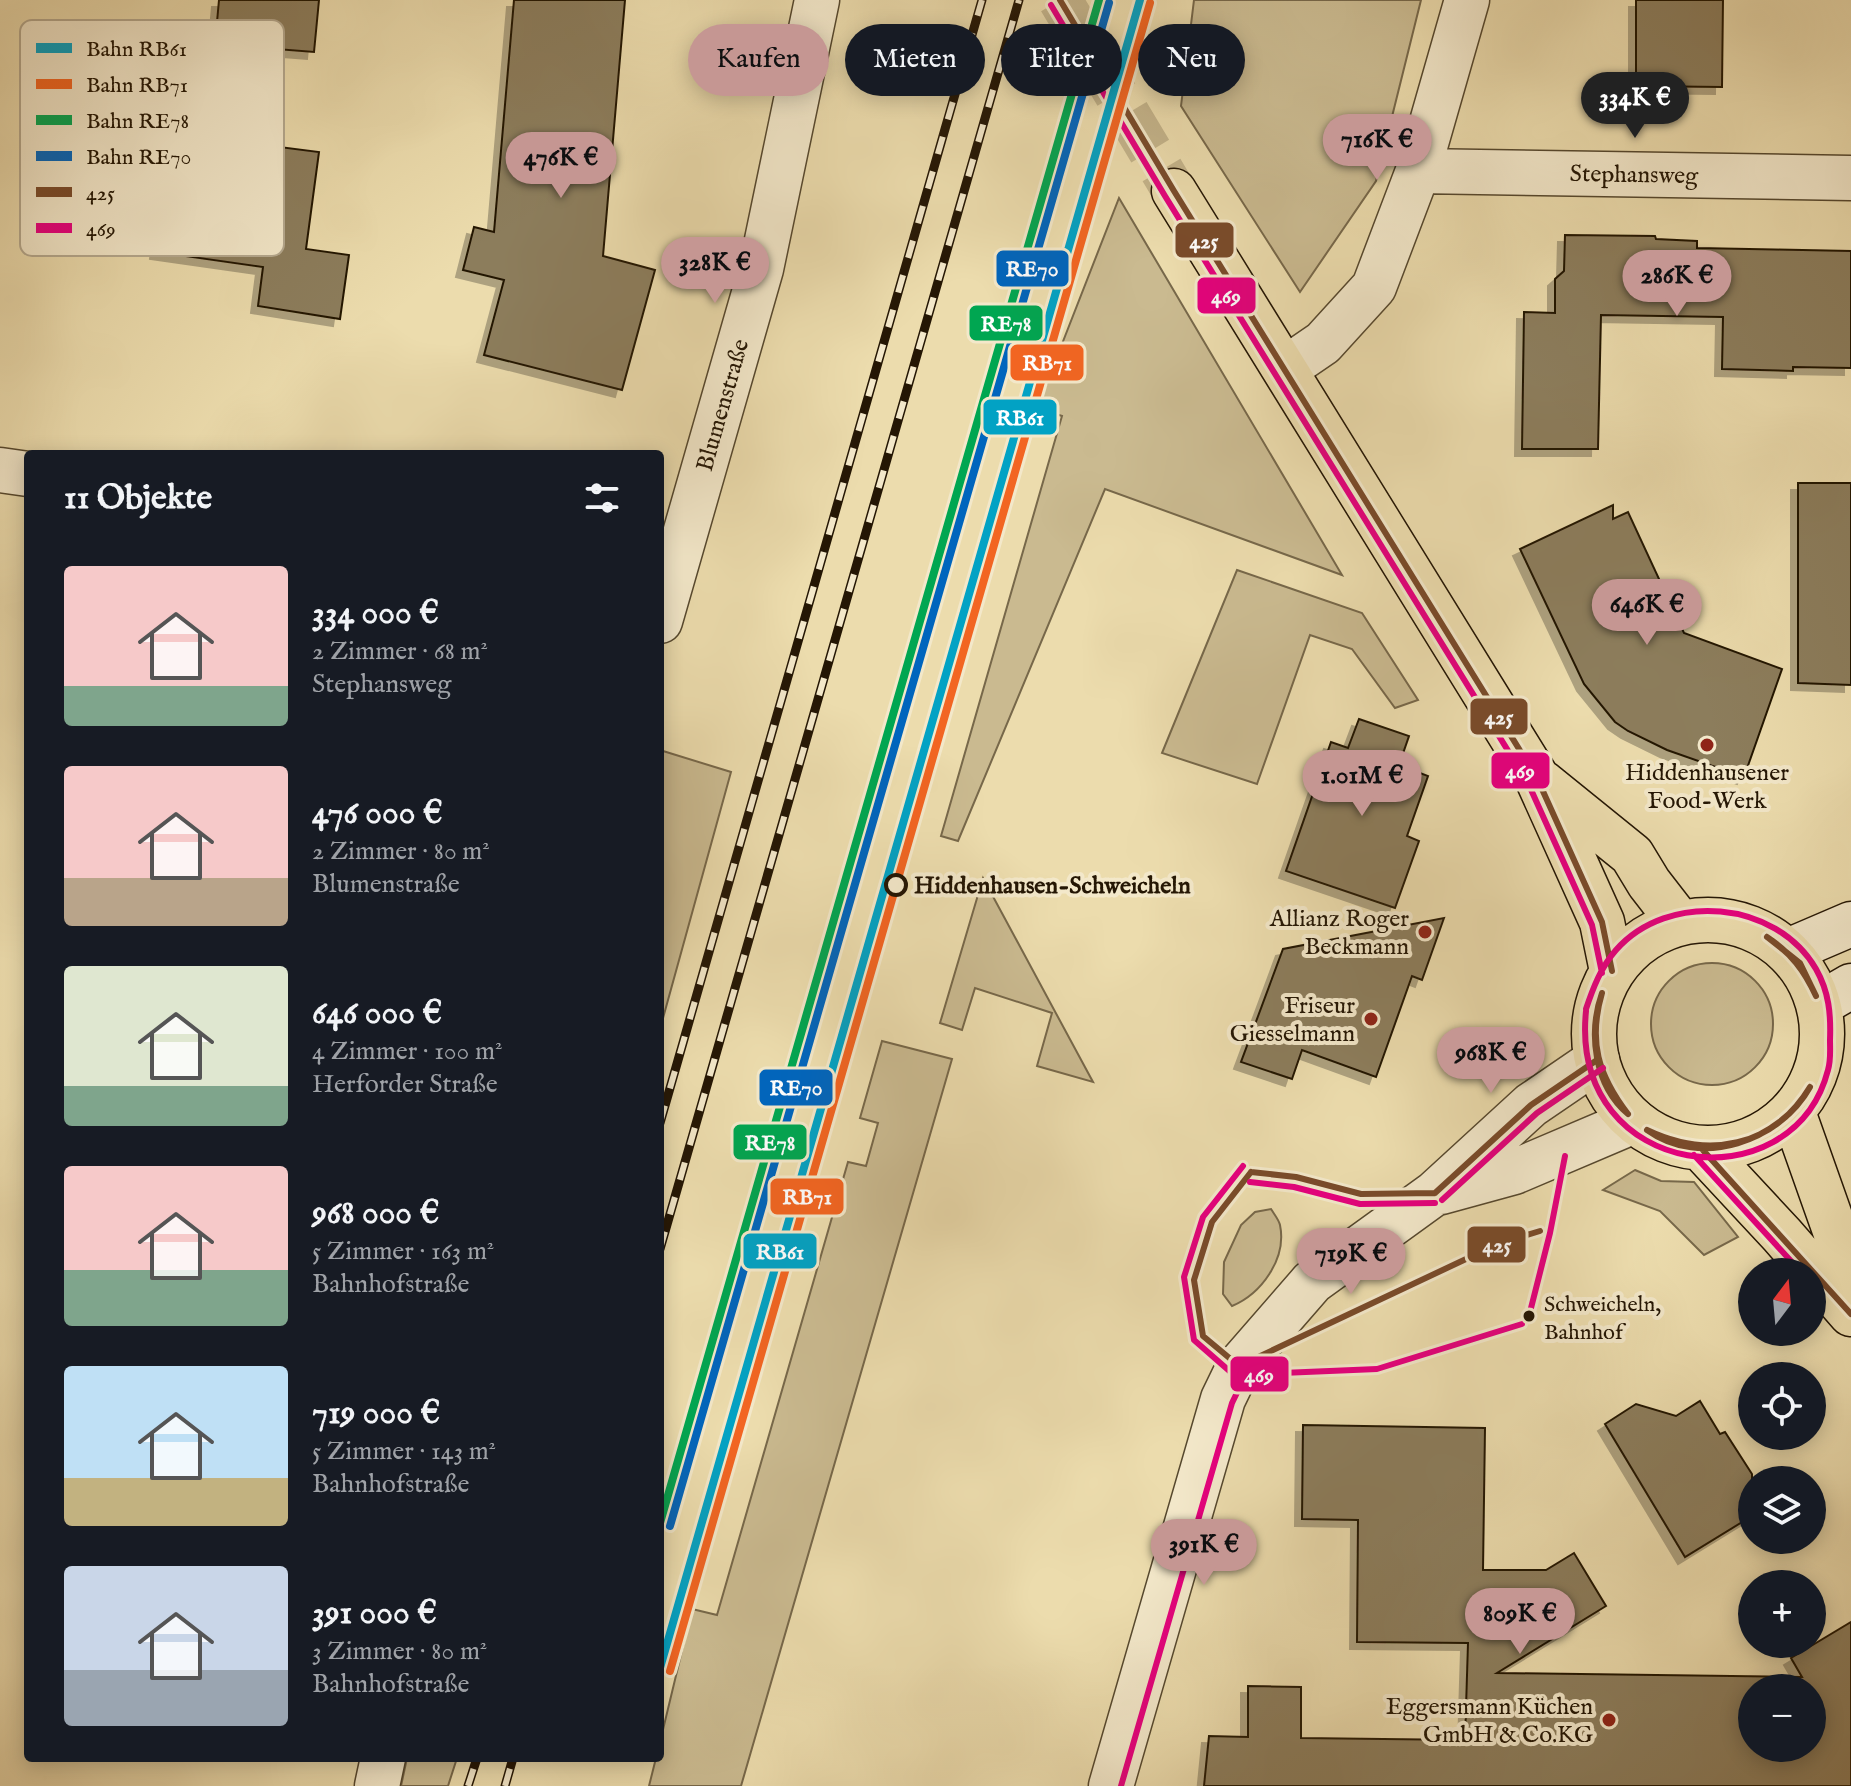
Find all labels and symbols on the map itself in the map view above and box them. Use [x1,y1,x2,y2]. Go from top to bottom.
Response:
legend [20,20,284,256]
text: Bahn RB61 [86,36,187,64]
text: Bahn RB71 [86,72,188,100]
pin: 334K € [1570,72,1700,140]
text: Bahn RE78 [86,108,189,136]
pin: 716K € [1312,114,1442,182]
pin: 476K € [496,132,626,200]
text: Bahn RE70 [86,144,191,172]
street label: Stephansweg [1569,159,1699,192]
text: 425 [86,180,115,208]
text: 469 [86,216,116,244]
line badge: 425 [1174,221,1235,259]
text: 425 [1189,228,1219,256]
pin: 328K € [650,237,780,305]
line badge: RE70 [995,249,1070,288]
pin: 286K € [1612,250,1742,318]
text: RE70 [1006,256,1059,284]
line badge: 469 [1196,276,1257,315]
text: 469 [1211,283,1241,311]
line badge: RE78 [968,304,1044,342]
text: RE78 [981,311,1031,339]
street label: Blumenstraße [690,336,757,475]
line badge: RB71 [1009,343,1085,382]
text: RB71 [1022,350,1072,378]
line badge: RB61 [982,398,1058,436]
text: RB61 [996,405,1044,433]
pin: 646K € [1582,579,1712,647]
line badge: 425 [1469,697,1529,736]
text: 425 [1484,704,1514,732]
marker: Hiddenhausener Food-Werk [1698,736,1716,754]
pin: 1.01M € [1288,750,1436,818]
line badge: 469 [1490,751,1551,790]
text: 469 [1505,758,1535,786]
place label: Hiddenhausener Food-Werk [1625,758,1789,817]
place label: Hiddenhausen-Schweicheln [914,871,1191,902]
marker: Hiddenhausen-Schweicheln [885,874,907,896]
place label: Allianz Roger Beckmann [1269,904,1409,963]
marker: Allianz Roger Beckmann [1416,923,1434,941]
place label: Friseur Giesselmann [1230,991,1355,1050]
marker: Friseur Giesselmann [1362,1010,1380,1028]
pin: 968K € [1426,1027,1556,1095]
line badge: RE70 [758,1068,834,1107]
text: RE70 [770,1075,823,1103]
line badge: RE78 [732,1123,808,1161]
text: RE78 [745,1130,795,1158]
line badge: RB71 [769,1177,845,1216]
text: RB71 [782,1184,832,1212]
line badge: 425 [1466,1225,1527,1264]
pin: 719K € [1286,1228,1416,1296]
line badge: RB61 [742,1232,818,1270]
text: 425 [1482,1232,1512,1260]
text: RB61 [756,1239,804,1267]
north arrow [1738,1258,1826,1346]
place label: Schweicheln, Bahnhof [1544,1291,1661,1347]
marker: Schweicheln, Bahnhof [1521,1308,1537,1324]
line badge: 469 [1229,1355,1290,1393]
text: 469 [1244,1362,1274,1390]
pin: 391K € [1139,1519,1269,1587]
pin: 809K € [1455,1588,1585,1656]
place label: Eggersmann Küchen GmbH & Co.KG [1386,1692,1593,1751]
marker: Eggersmann Küchen GmbH & Co.KG [1600,1711,1618,1729]

